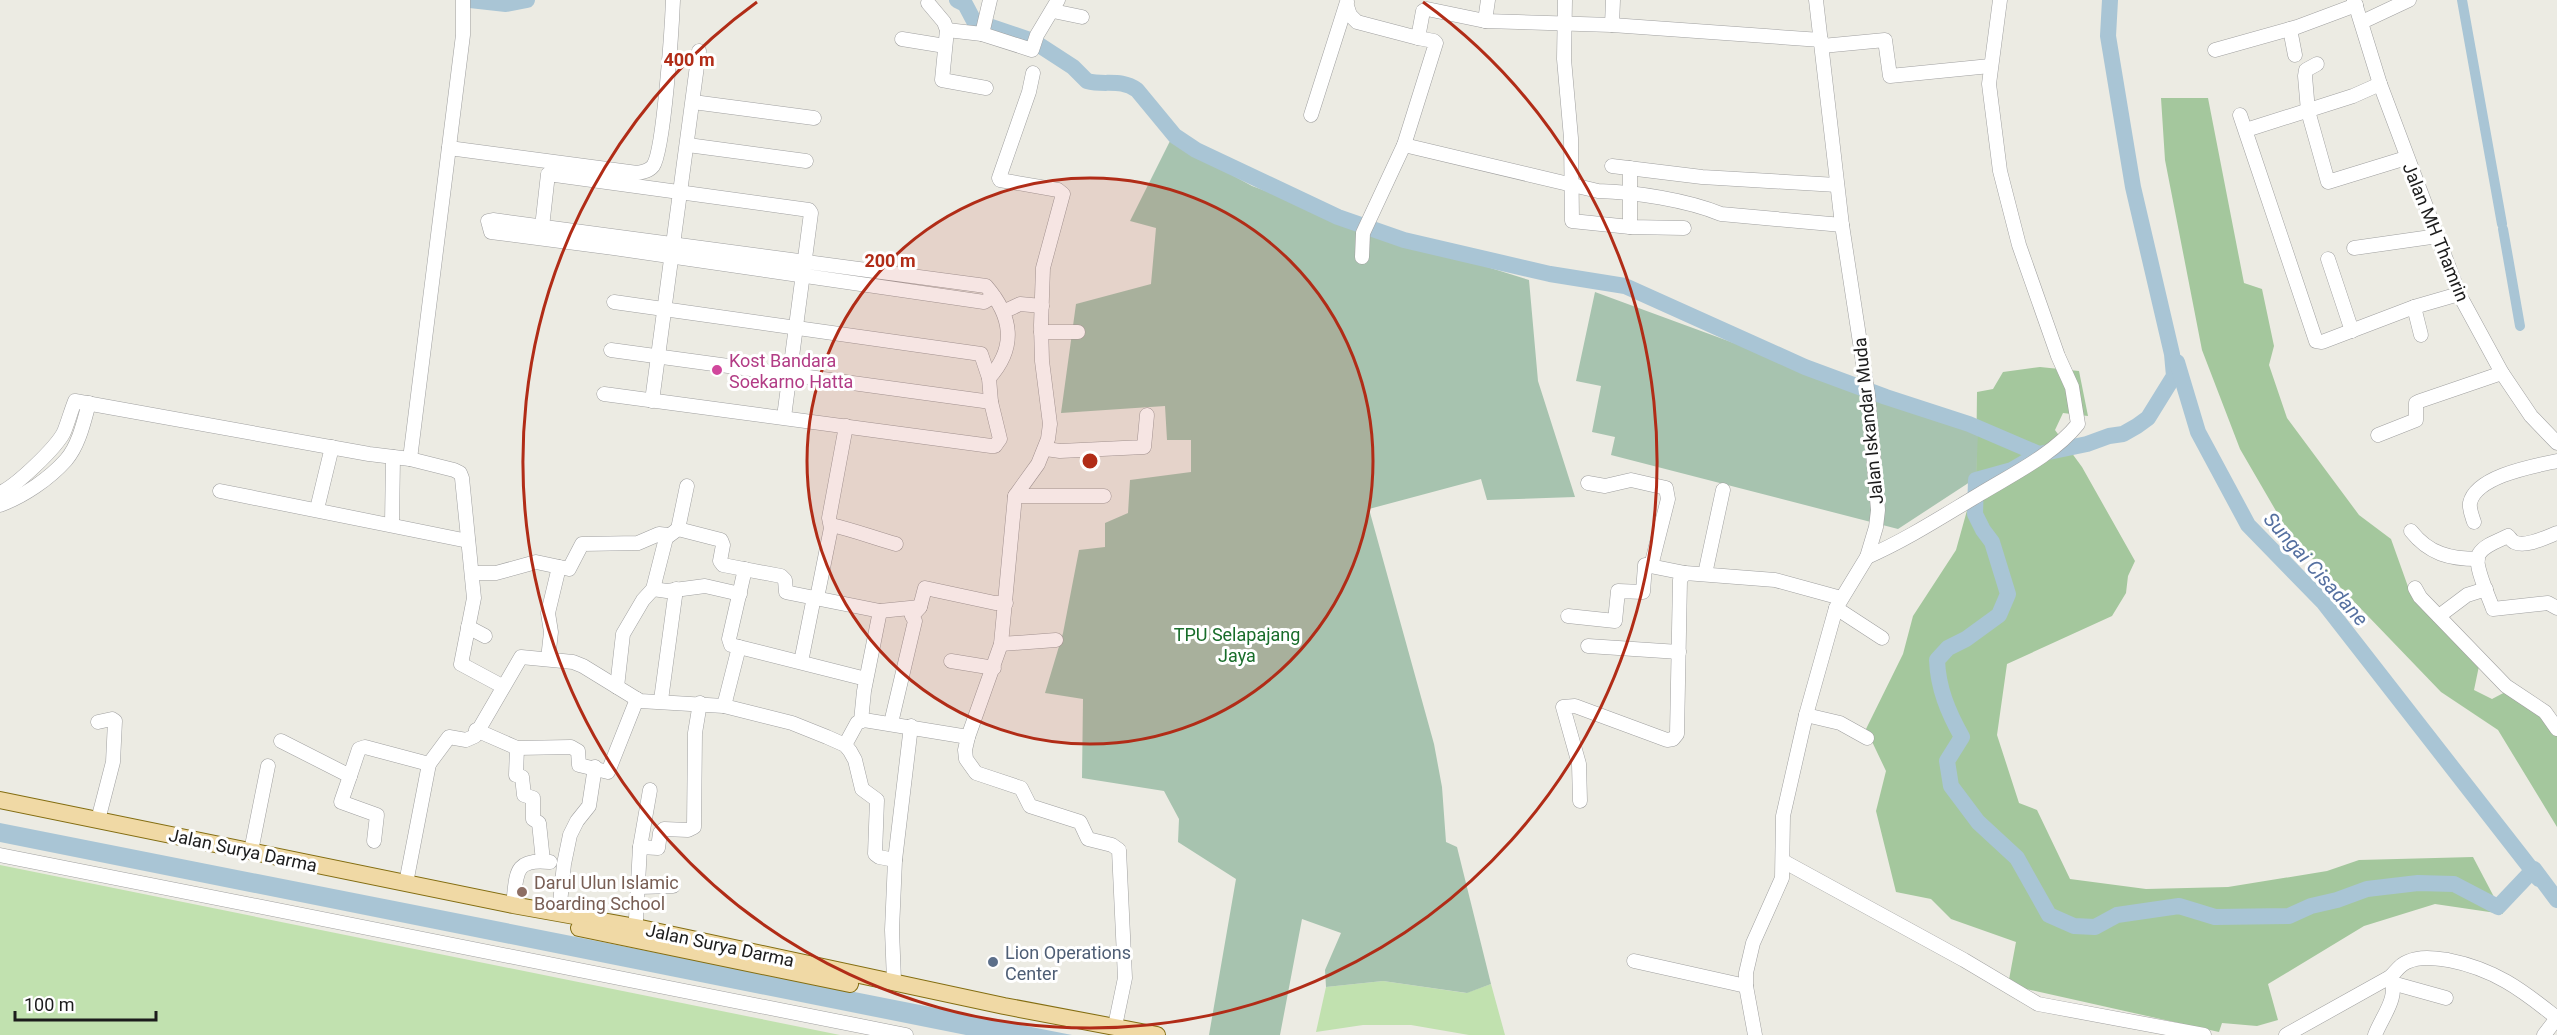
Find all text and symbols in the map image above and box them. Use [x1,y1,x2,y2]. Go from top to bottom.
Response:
text: 400 m [663,49,715,70]
street label: Jalan MH Thamrin [2399,160,2473,304]
text: 200 m [864,250,916,271]
street label: Jalan Iskandar Muda [1849,337,1887,505]
place label: Kost Bandara Soekarno Hatta [729,350,853,392]
marker: Kost Bandara Soekarno Hatta [710,363,724,377]
centre of rings [1080,451,1100,471]
water label: Sungai Cisadane [2259,507,2373,631]
park label: TPU Selapajang Jaya [1174,624,1300,666]
street label: Jalan Surya Darma [167,824,319,876]
place label: Darul Ulun Islamic Boarding School [534,872,679,914]
marker: Darul Ulun Islamic Boarding School [515,885,529,899]
street label: Jalan Surya Darma [644,919,796,971]
place label: Lion Operations Center [1005,942,1131,984]
marker: Lion Operations Center [986,955,1000,969]
scale bar [15,984,156,1022]
text: 100 m [24,994,75,1015]

